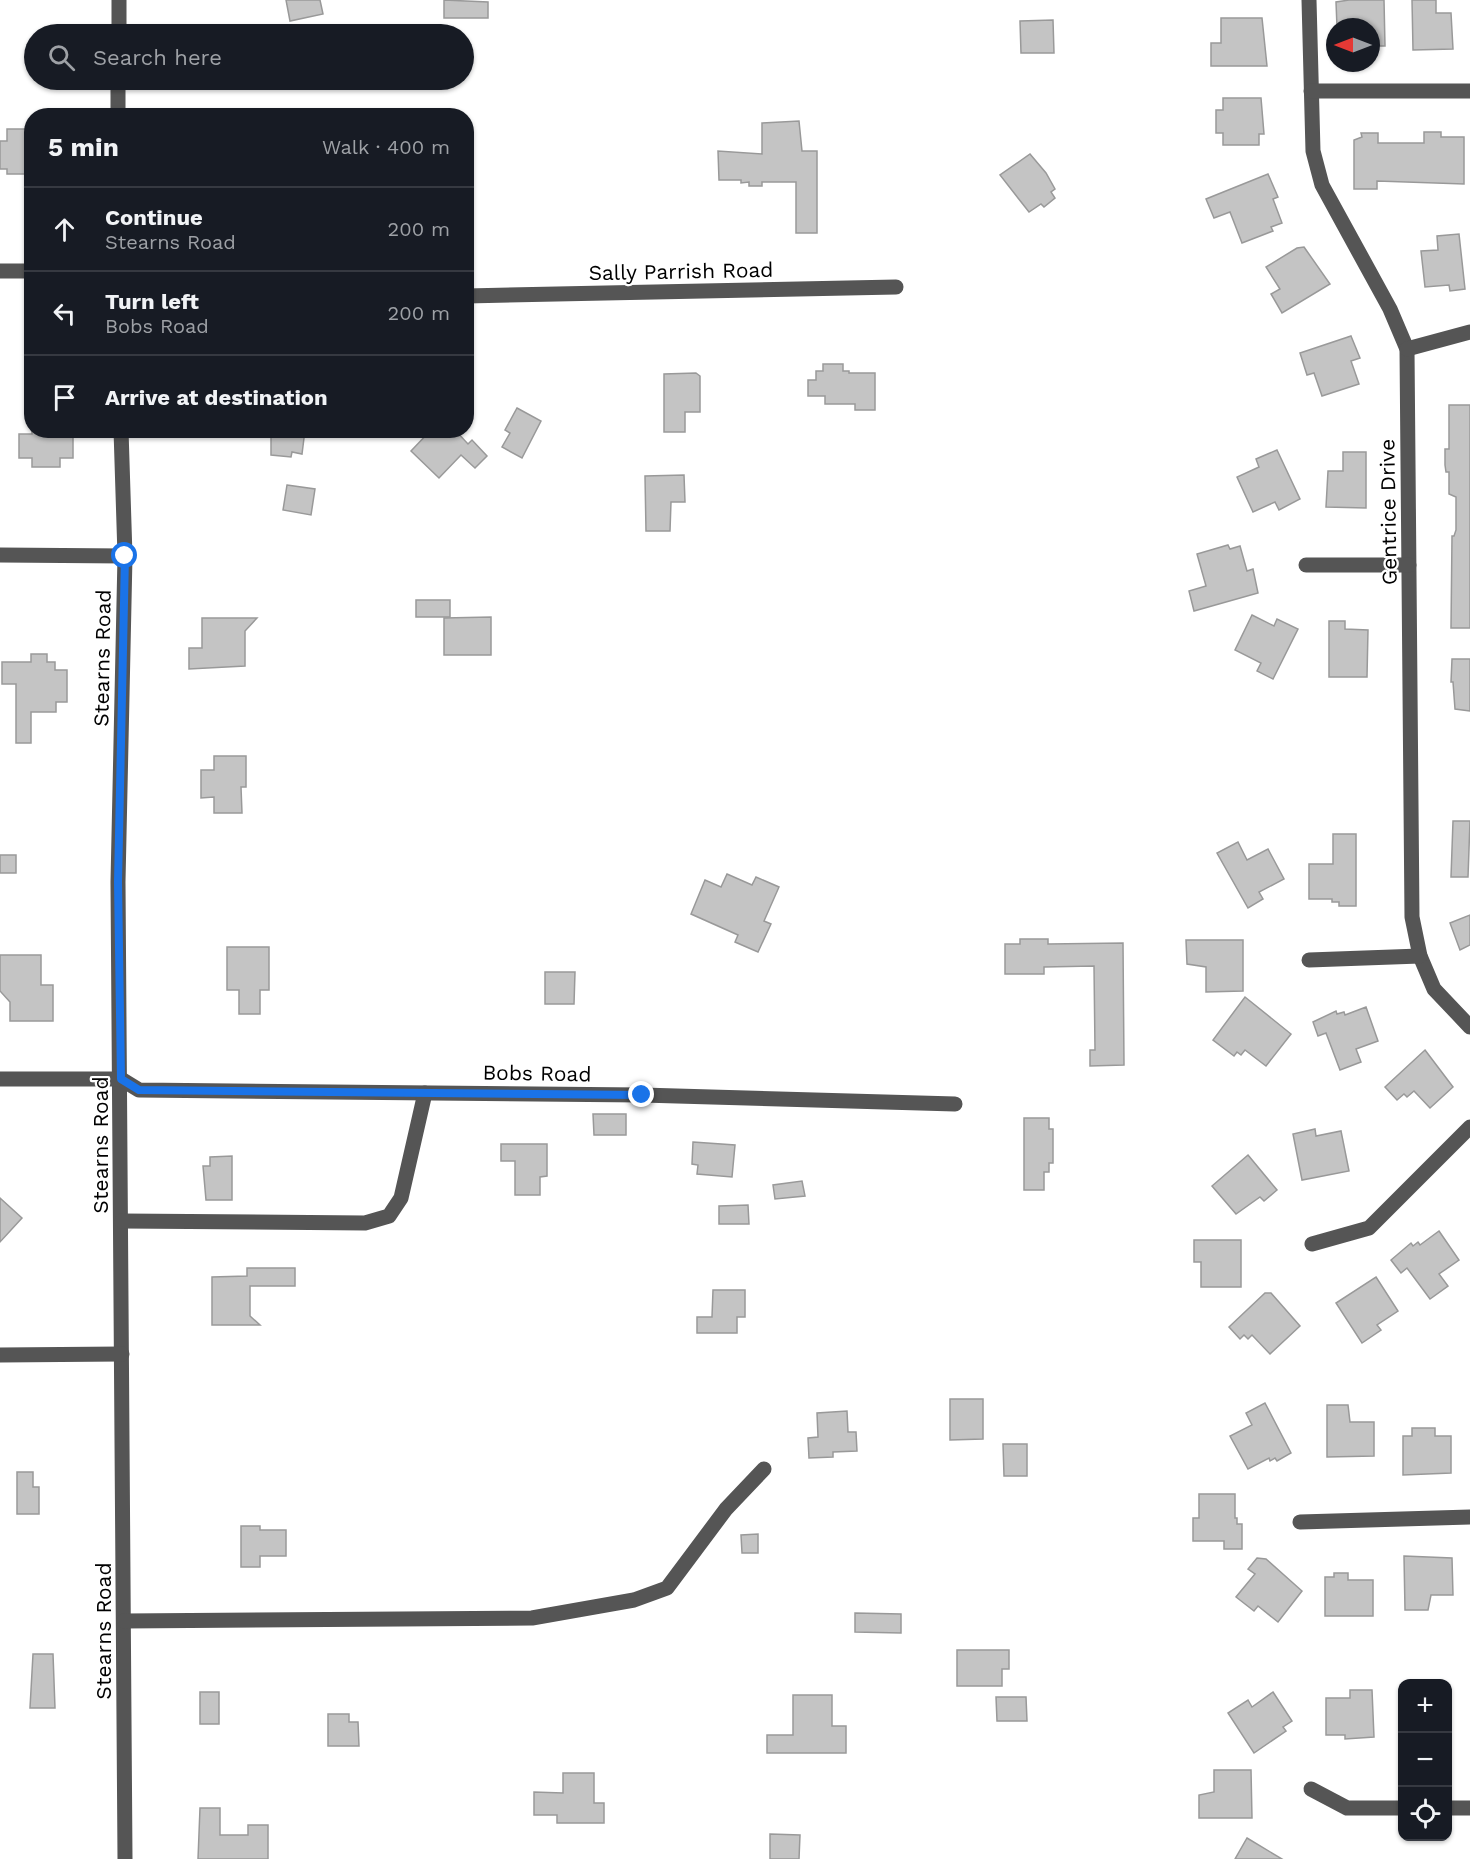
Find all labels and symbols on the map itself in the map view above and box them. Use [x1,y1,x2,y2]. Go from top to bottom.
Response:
north arrow [1326,18,1380,72]
street label: Sally Parrish Road [588,257,774,285]
street label: Gentrice Drive [1374,439,1402,585]
route start [111,542,137,568]
street label: Stearns Road [88,589,116,727]
street label: Bobs Road [482,1060,592,1086]
street label: Stearns Road [88,1076,113,1214]
route end [628,1081,654,1107]
street label: Stearns Road [91,1562,116,1700]

